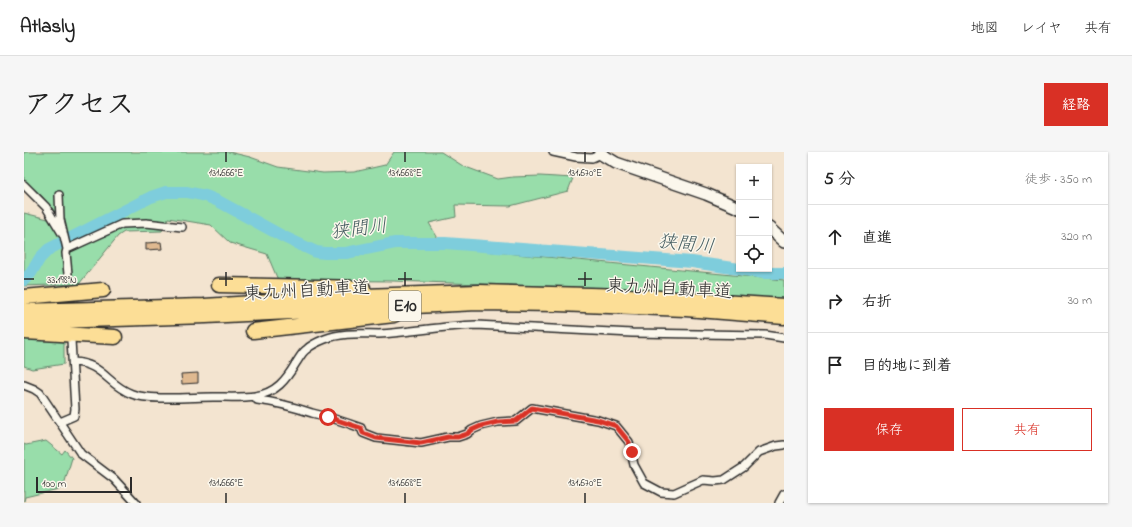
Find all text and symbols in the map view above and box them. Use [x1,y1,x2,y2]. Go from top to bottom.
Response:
text: Atlasly [20,14,75,41]
text: 地図 [971,18,999,39]
text: レイヤ [1021,18,1062,39]
text: 共有 [1084,18,1112,39]
button: 経路 [1044,83,1108,126]
text: アクセス [24,86,134,127]
map controls [736,164,772,272]
button: + [736,164,772,200]
text: 131.666°E [209,166,243,181]
text: 131.668°E [388,166,422,181]
text: 131.670°E [568,166,602,181]
text: 5 分 [824,167,855,192]
text: 徒歩 · 350 m [1025,170,1092,189]
button: − [736,200,772,236]
water label: 狭間川 [329,213,389,247]
icon: ahead [824,226,846,248]
text: 直進 [862,227,892,249]
text: 320 m [1061,227,1092,246]
water label: 狭間川 [656,229,716,261]
button: locate [736,236,772,272]
text: 33.198°N [47,273,77,288]
street label: 東九州自動車道 [605,274,733,306]
street label: 東九州自動車道 [243,276,371,308]
icon: right [824,290,846,312]
road number: E10 [389,291,421,321]
text: 右折 [862,291,892,313]
text: 30 m [1068,291,1092,310]
icon: arrive [824,354,846,376]
text: 目的地に到着 [862,355,952,377]
route start [319,408,337,426]
button: 保存 [824,408,954,451]
button: 共有 [962,408,1092,451]
route end [623,443,641,461]
scale bar [36,475,132,494]
text: 100 m [42,476,66,492]
text: 131.666°E [209,476,243,491]
text: 131.668°E [388,476,422,491]
text: 131.670°E [568,476,602,491]

